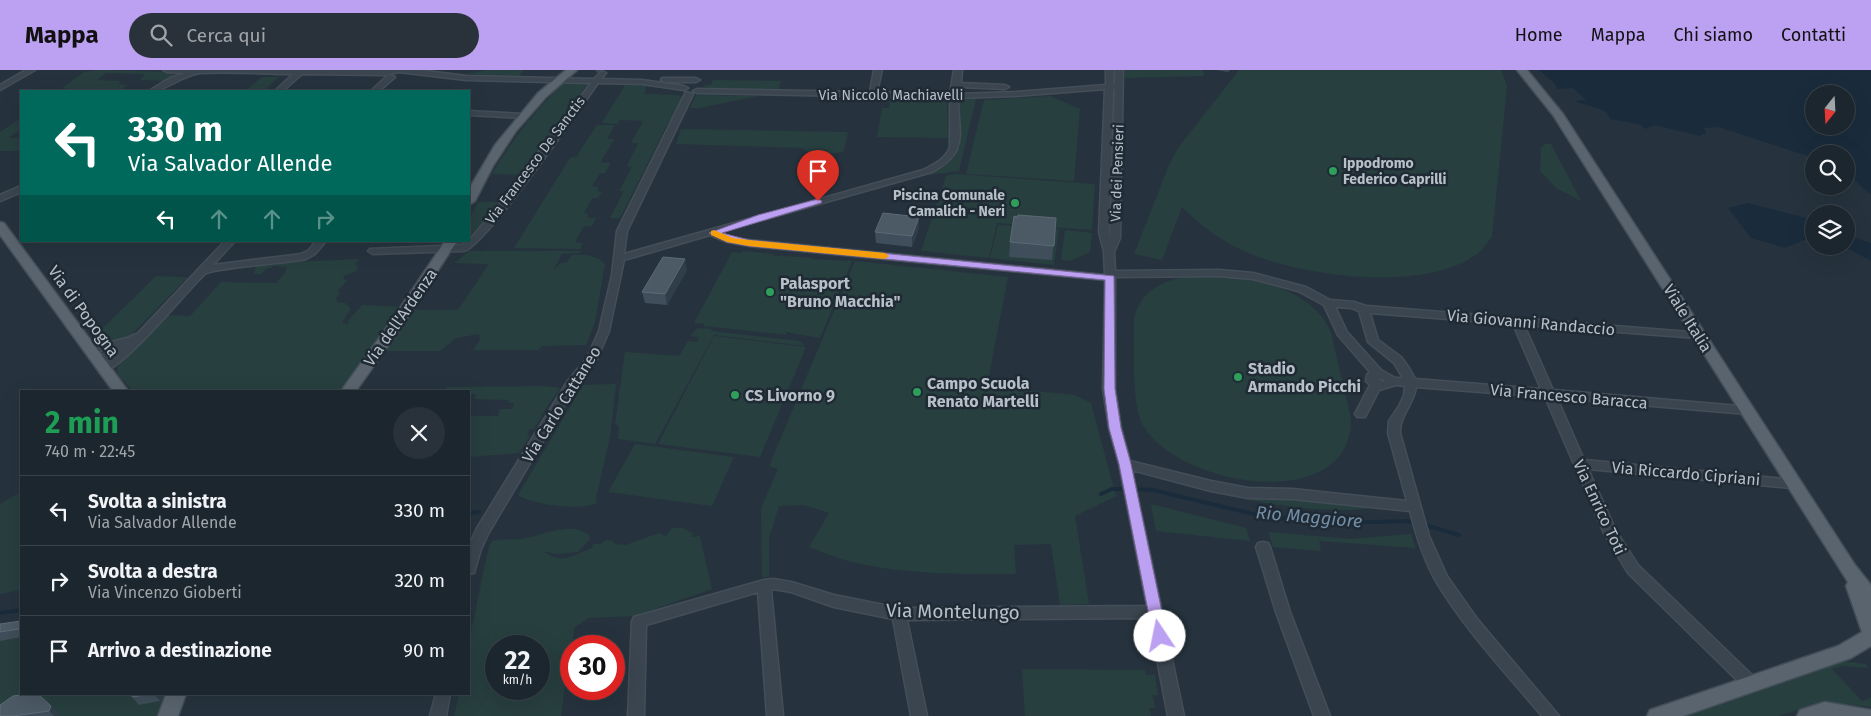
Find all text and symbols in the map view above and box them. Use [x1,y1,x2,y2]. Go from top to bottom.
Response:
search box [129,13,479,58]
text: Mappa [25,21,99,49]
icon: search [147,21,175,49]
text: Cerca qui [187,24,266,47]
text: Home [1515,24,1563,46]
text: Mappa [1591,24,1645,46]
text: Chi siamo [1673,24,1753,46]
text: Contatti [1781,24,1846,46]
north arrow [1805,85,1855,135]
map controls [1805,85,1855,255]
street label: Via Niccolò Machiavelli [819,87,963,104]
street label: Via Francesco De Sanctis [482,93,589,227]
text: 330 m [128,108,223,150]
icon: left [45,110,110,175]
street label: Via dei Pensieri [1107,124,1128,222]
button: search [1805,145,1855,195]
text: Via Salvador Allende [128,150,332,177]
pin [797,150,839,201]
place label: Ippodromo Federico Caprilli [1343,155,1446,188]
icon: arrive [804,157,832,185]
marker: Ippodromo Federico Caprilli [1327,165,1339,177]
place label: Piscina Comunale Camalich - Neri [893,187,1005,220]
marker: Piscina Comunale Camalich - Neri [1009,197,1021,209]
icon: left [152,205,180,233]
icon: ahead [205,205,233,233]
icon: ahead [258,205,286,233]
icon: right [311,205,339,233]
button: layers [1805,205,1855,255]
street label: Via di Popogna [44,262,123,361]
street label: Via dell'Ardenza [360,265,441,370]
place label: Palasport "Bruno Macchia" [780,274,901,311]
street label: Viale Italia [1659,281,1716,356]
marker: Palasport "Bruno Macchia" [764,286,776,298]
street label: Via Giovanni Randaccio [1446,306,1616,339]
street label: Via Carlo Cattaneo [518,343,605,466]
place label: Stadio Armando Picchi [1247,359,1361,396]
marker: Stadio Armando Picchi [1232,371,1244,383]
place label: Campo Scuola Renato Martelli [927,374,1039,411]
street label: Via Francesco Baracca [1489,380,1649,413]
place label: CS Livorno 9 [745,386,835,405]
marker: Campo Scuola Renato Martelli [911,386,923,398]
marker: CS Livorno 9 [729,389,741,401]
text: 2 min [45,405,119,441]
button: close [393,407,445,459]
text: 740 m · 22:45 [45,442,135,461]
street label: Via Enrico Toti [1569,457,1630,558]
street label: Via Riccardo Cipriani [1611,458,1761,489]
text: Svolta a sinistra [88,490,227,513]
icon: left [45,497,73,525]
text: 330 m [394,499,445,522]
water label: Rio Maggiore [1255,501,1363,533]
text: Via Salvador Allende [88,513,237,532]
text: Svolta a destra [88,560,218,583]
icon: right [45,567,73,595]
text: 320 m [394,569,445,592]
text: Via Vincenzo Gioberti [88,583,242,602]
street label: Via Montelungo [886,599,1020,624]
position arrow [1133,609,1185,661]
speed limit sign: 30 [560,635,625,700]
icon: arrive [45,637,73,665]
text: Arrivo a destinazione [88,639,272,662]
text: 90 m [403,639,445,662]
text: 22 [505,646,530,676]
text: km/h [503,673,532,687]

